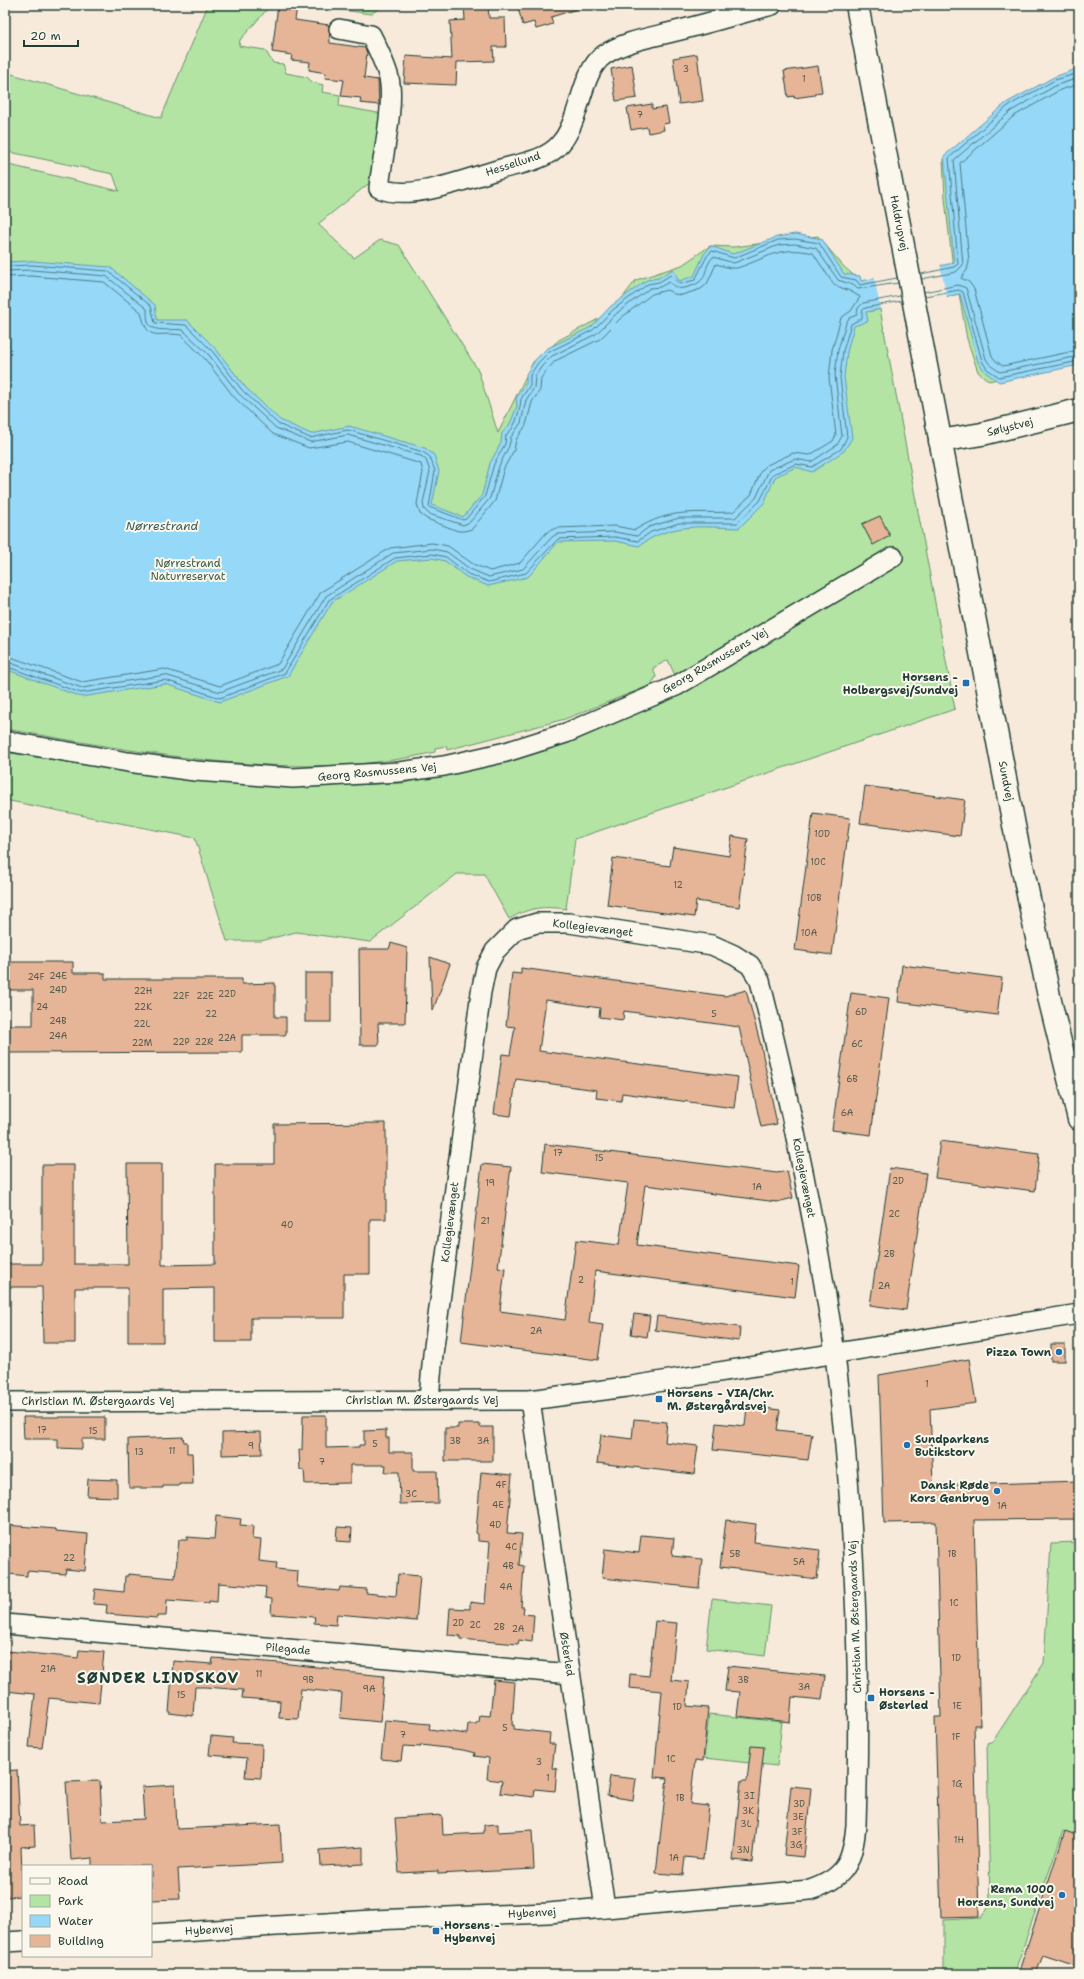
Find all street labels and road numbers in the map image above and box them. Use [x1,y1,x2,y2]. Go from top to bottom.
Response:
street label: Hessellund [484,148,542,180]
street label: Haldrupvej [886,194,912,252]
street label: Sølystvej [985,414,1035,440]
street label: Georg Rasmussens Vej [660,625,770,697]
street label: Georg Rasmussens Vej [317,759,437,785]
street label: Sundvej [995,760,1017,802]
street label: Kollegievænget [552,916,634,940]
street label: Kollegievænget [789,1137,819,1219]
street label: Kollegievænget [438,1181,462,1263]
street label: Christian M. Østergaards Vej [345,1393,499,1408]
street label: Christian M. Østergaards Vej [21,1394,175,1409]
street label: Christian M. Østergaards Vej [845,1540,865,1694]
street label: Østerled [556,1631,578,1677]
street label: Pilegade [265,1640,311,1658]
street label: Hybenvej [508,1904,557,1922]
street label: Hybenvej [185,1921,234,1939]

